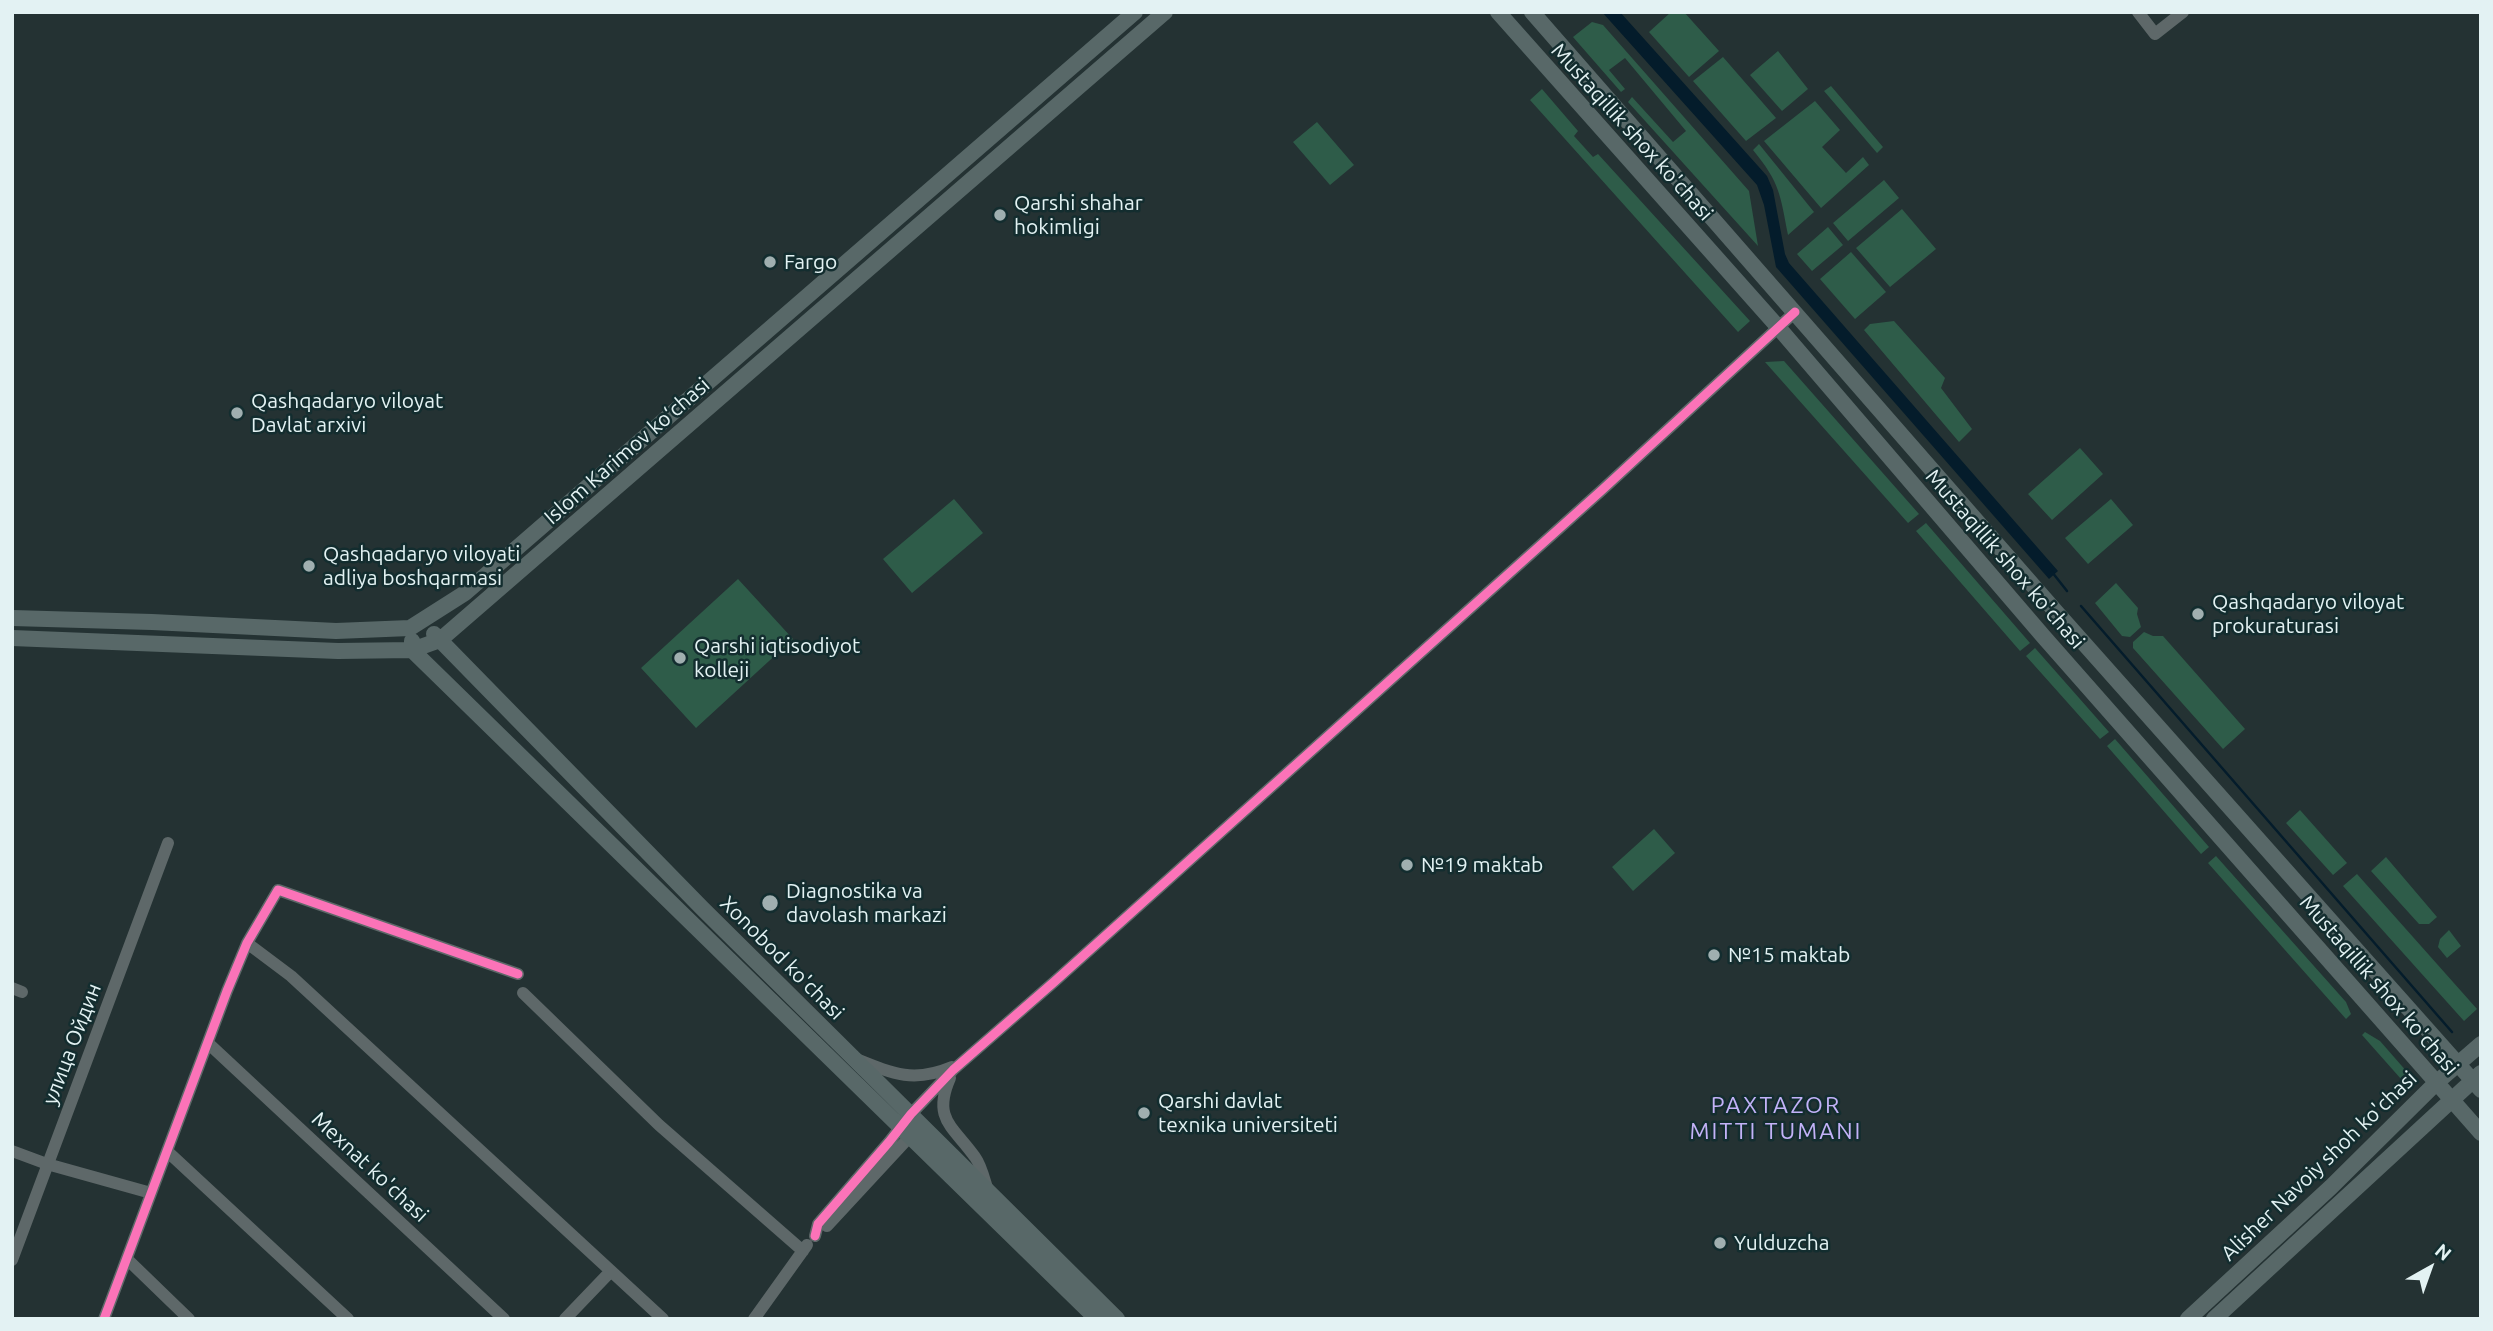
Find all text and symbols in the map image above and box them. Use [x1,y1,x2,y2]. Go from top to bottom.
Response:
street label: Mustaqillik shox ko'chasi [1546,38,1718,226]
place label: Qarshi shahar hokimligi [1014,190,1143,240]
marker: Qarshi shahar hokimligi [992,207,1008,223]
place label: Fargo [784,249,837,275]
marker: Fargo [762,254,778,270]
street label: Islom Karimov ko‘chasi [539,372,715,530]
place label: Qashqadaryo viloyat Davlat arxivi [251,388,443,438]
marker: Qashqadaryo viloyat Davlat arxivi [229,405,245,421]
street label: Mustaqillik shox ko'chasi [1920,464,2090,654]
place label: Qashqadaryo viloyati adliya boshqarmasi [323,541,520,591]
marker: Qashqadaryo viloyati adliya boshqarmasi [301,558,317,574]
place label: Qashqadaryo viloyat prokuraturasi [2212,589,2404,639]
marker: Qashqadaryo viloyat prokuraturasi [2190,606,2206,622]
place label: Qarshi iqtisodiyot kolleji [694,633,860,683]
marker: Qarshi iqtisodiyot kolleji [672,650,688,666]
place label: №19 maktab [1421,852,1543,878]
marker: №19 maktab [1399,857,1415,873]
place label: Diagnostika va davolash markazi [786,878,947,928]
street label: Mustaqillik shox ko'chasi [2294,890,2464,1080]
street label: Xonobod ko'chasi [715,891,849,1025]
marker: Diagnostika va davolash markazi [760,893,780,913]
place label: №15 maktab [1728,942,1850,968]
marker: №15 maktab [1706,947,1722,963]
street label: улица Ойдин [37,980,107,1108]
street label: Alisher Navoiy shoh ko'chasi [2216,1066,2422,1266]
place label: Qarshi davlat texnika universiteti [1158,1088,1338,1138]
district label: PAXTAZOR MITTI TUMANI [1691,1091,1861,1145]
marker: Qarshi davlat texnika universiteti [1136,1105,1152,1121]
street label: Mexnat ko'chasi [307,1107,433,1227]
place label: Yulduzcha [1734,1230,1829,1256]
north arrow [2395,1233,2465,1303]
marker: Yulduzcha [1712,1235,1728,1251]
text: N [2431,1239,2456,1265]

